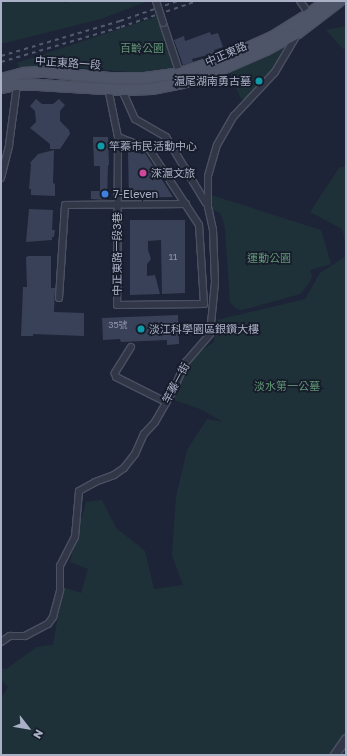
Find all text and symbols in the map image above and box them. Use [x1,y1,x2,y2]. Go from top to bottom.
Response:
street label: 中正東路 [203,39,249,69]
park label: 百齡公園 [120,41,164,55]
street label: 中正東路一段 [35,54,101,72]
place label: 滬尾湖南勇古墓 [174,74,251,88]
marker: 滬尾湖南勇古墓 [254,76,264,86]
place label: 竿蓁市民活動中心 [109,139,197,153]
marker: 竿蓁市民活動中心 [96,141,106,151]
place label: 淶滬文旅 [151,166,195,180]
marker: 淶滬文旅 [138,168,148,178]
place label: 7-Eleven [113,187,158,201]
marker: 7-Eleven [100,189,110,199]
street label: 中正東路一段3巷 [110,212,124,296]
park label: 運動公園 [247,251,291,265]
house number: 11 [169,252,177,262]
house number: 35號 [108,320,128,330]
place label: 淡江科學園區銀鑽大樓 [149,322,259,336]
marker: 淡江科學園區銀鑽大樓 [136,324,146,334]
street label: 竿蓁一街 [160,360,192,406]
park label: 淡水第一公墓 [254,379,320,393]
north arrow [8,708,48,748]
text: N [31,728,46,741]

